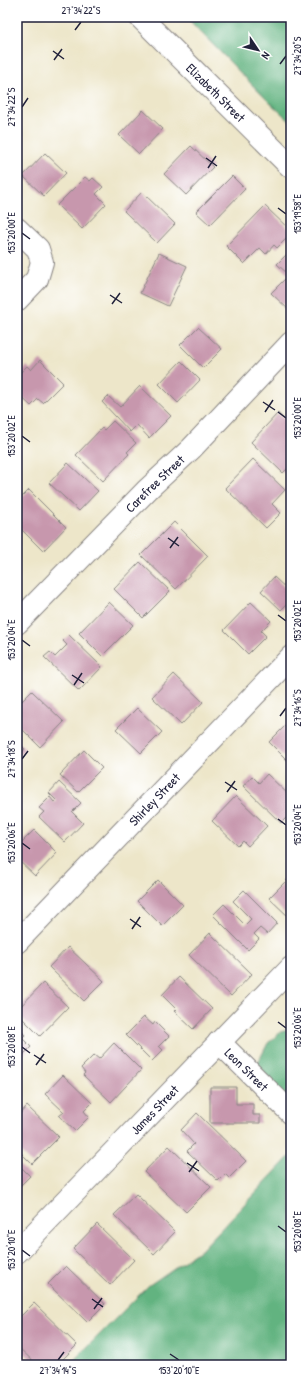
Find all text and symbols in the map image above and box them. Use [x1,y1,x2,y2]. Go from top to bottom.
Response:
text: 27°34'22"S [62,4,101,17]
north arrow [238,30,278,70]
text: 27°34'20"S [291,36,304,75]
text: N [259,49,274,62]
street label: Elizabeth Street [182,59,250,126]
text: 27°34'22"S [5,87,18,126]
text: 153°19'58"E [291,194,304,234]
text: 153°20'00"E [5,211,18,254]
text: 153°20'00"E [291,396,304,439]
text: 153°20'02"E [5,414,18,457]
street label: Carefree Street [121,450,189,516]
text: 153°20'02"E [291,599,304,642]
text: 153°20'04"E [5,619,18,661]
text: 27°34'16"S [291,689,304,727]
text: 27°34'18"S [5,740,18,778]
street label: Shirley Street [125,769,184,830]
text: 153°20'04"E [291,804,304,846]
text: 153°20'06"E [5,822,18,864]
text: 153°20'06"E [291,1007,304,1049]
text: 153°20'08"E [5,1026,18,1068]
street label: Leon Street [221,1044,273,1095]
street label: James Street [126,1080,183,1138]
text: 153°20'08"E [291,1211,304,1253]
text: 153°20'10"E [5,1229,18,1271]
text: 27°34'14"S [40,1364,77,1377]
text: 153°20'10"E [158,1364,200,1377]

